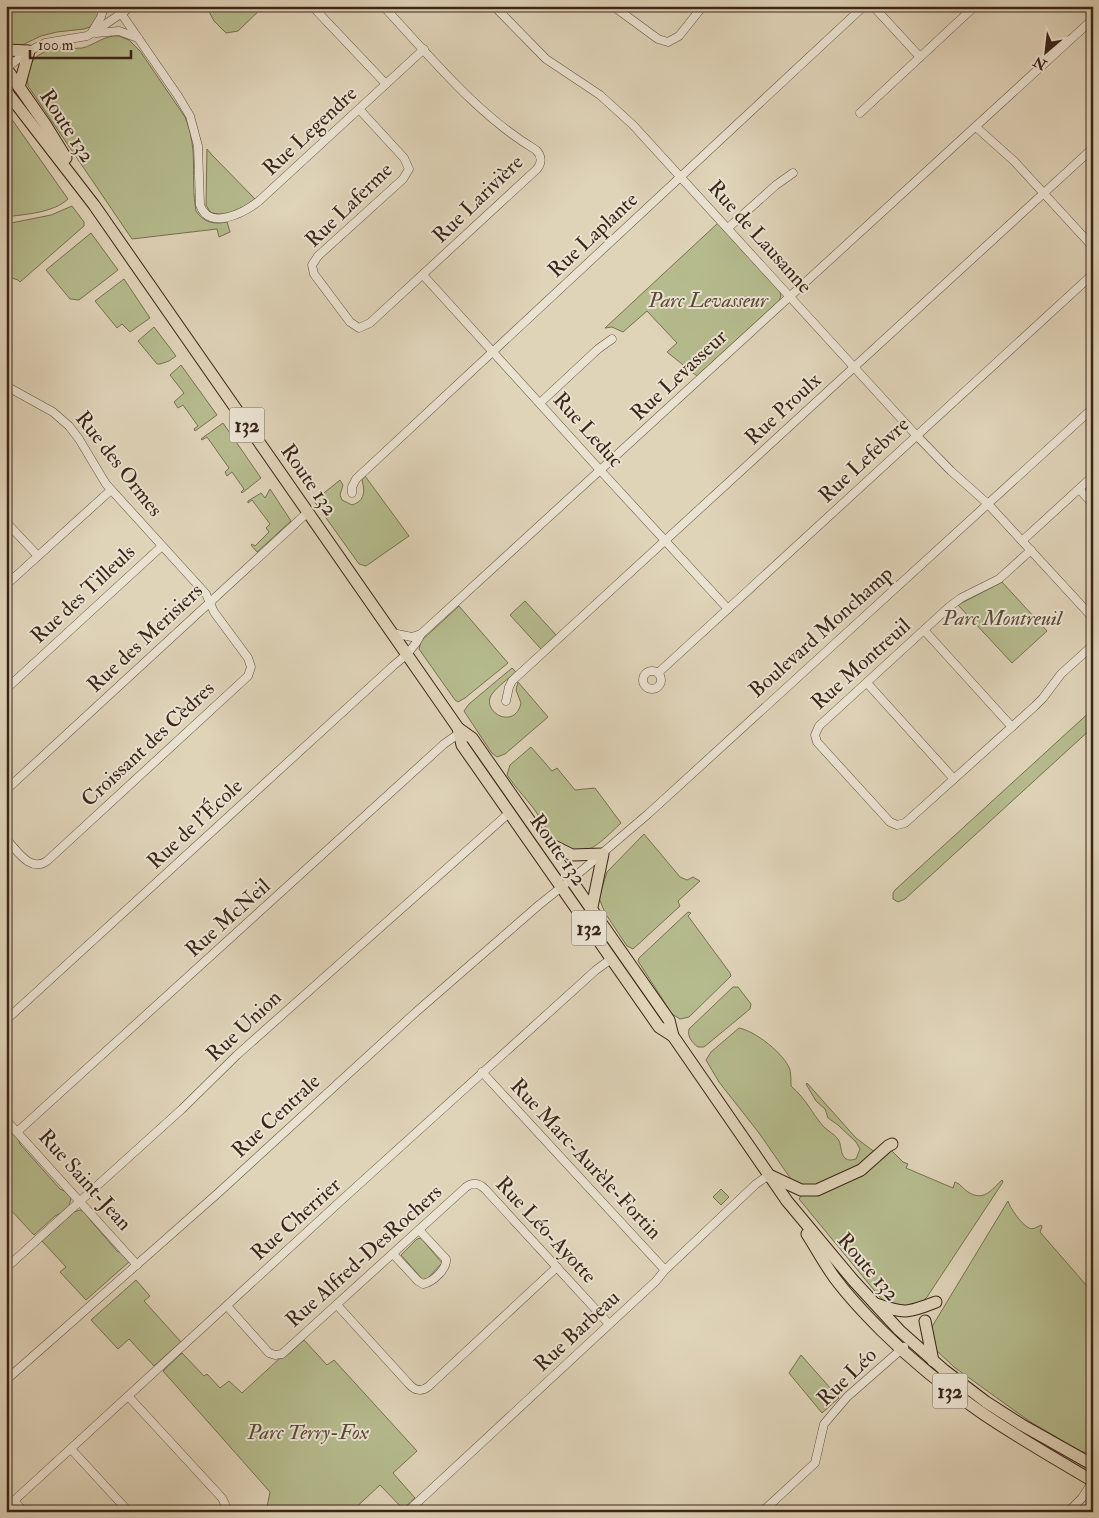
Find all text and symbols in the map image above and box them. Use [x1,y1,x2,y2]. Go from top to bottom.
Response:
scale bar [30,28,131,60]
north arrow [1022,28,1072,78]
text: 100 m [38,36,74,55]
text: N [1030,52,1051,74]
street label: Rue Legendre [257,80,363,182]
street label: Route 132 [33,84,101,168]
street label: Rue Larivière [427,149,529,249]
street label: Rue Laferme [300,157,398,253]
street label: Rue de Lausanne [702,175,818,299]
street label: Rue Laplante [542,186,644,284]
park label: Parc Levasseur [647,287,769,314]
street label: Rue Levasseur [625,323,733,427]
street label: Rue Proulx [739,366,827,451]
street label: Rue Leduc [547,387,629,474]
street label: Rue des Ormes [69,406,169,522]
road number: 132 [230,408,264,442]
street label: Rue Lefebvre [813,411,915,509]
street label: Route 132 [274,439,344,521]
street label: Rue des Tilleuls [25,539,141,649]
street label: Boulevard Monchamp [743,560,899,704]
street label: Rue des Merisiers [82,578,208,698]
park label: Parc Montreuil [941,605,1064,632]
street label: Rue Montreuil [806,612,917,716]
street label: Croissant des Cèdres [76,675,220,813]
street label: Rue de l'École [142,773,249,875]
street label: Route 132 [523,809,593,891]
street label: Rue McNeil [180,872,277,963]
road number: 132 [572,910,606,946]
street label: Rue Union [201,984,287,1068]
street label: Rue Centrale [226,1068,326,1164]
street label: Rue Marc-Aurèle-Fortin [504,1073,668,1245]
street label: Rue Saint-Jean [32,1124,138,1237]
street label: Rue Cherrier [245,1171,347,1266]
street label: Rue Léo-Ayotte [490,1171,603,1289]
street label: Rue Alfred-DesRochers [280,1179,448,1333]
street label: Route 132 [831,1227,905,1307]
street label: Rue Barbeau [528,1284,626,1378]
street label: Rue Léo [811,1342,883,1412]
road number: 132 [932,1374,968,1408]
park label: Parc Terry-Fox [246,1419,369,1446]

